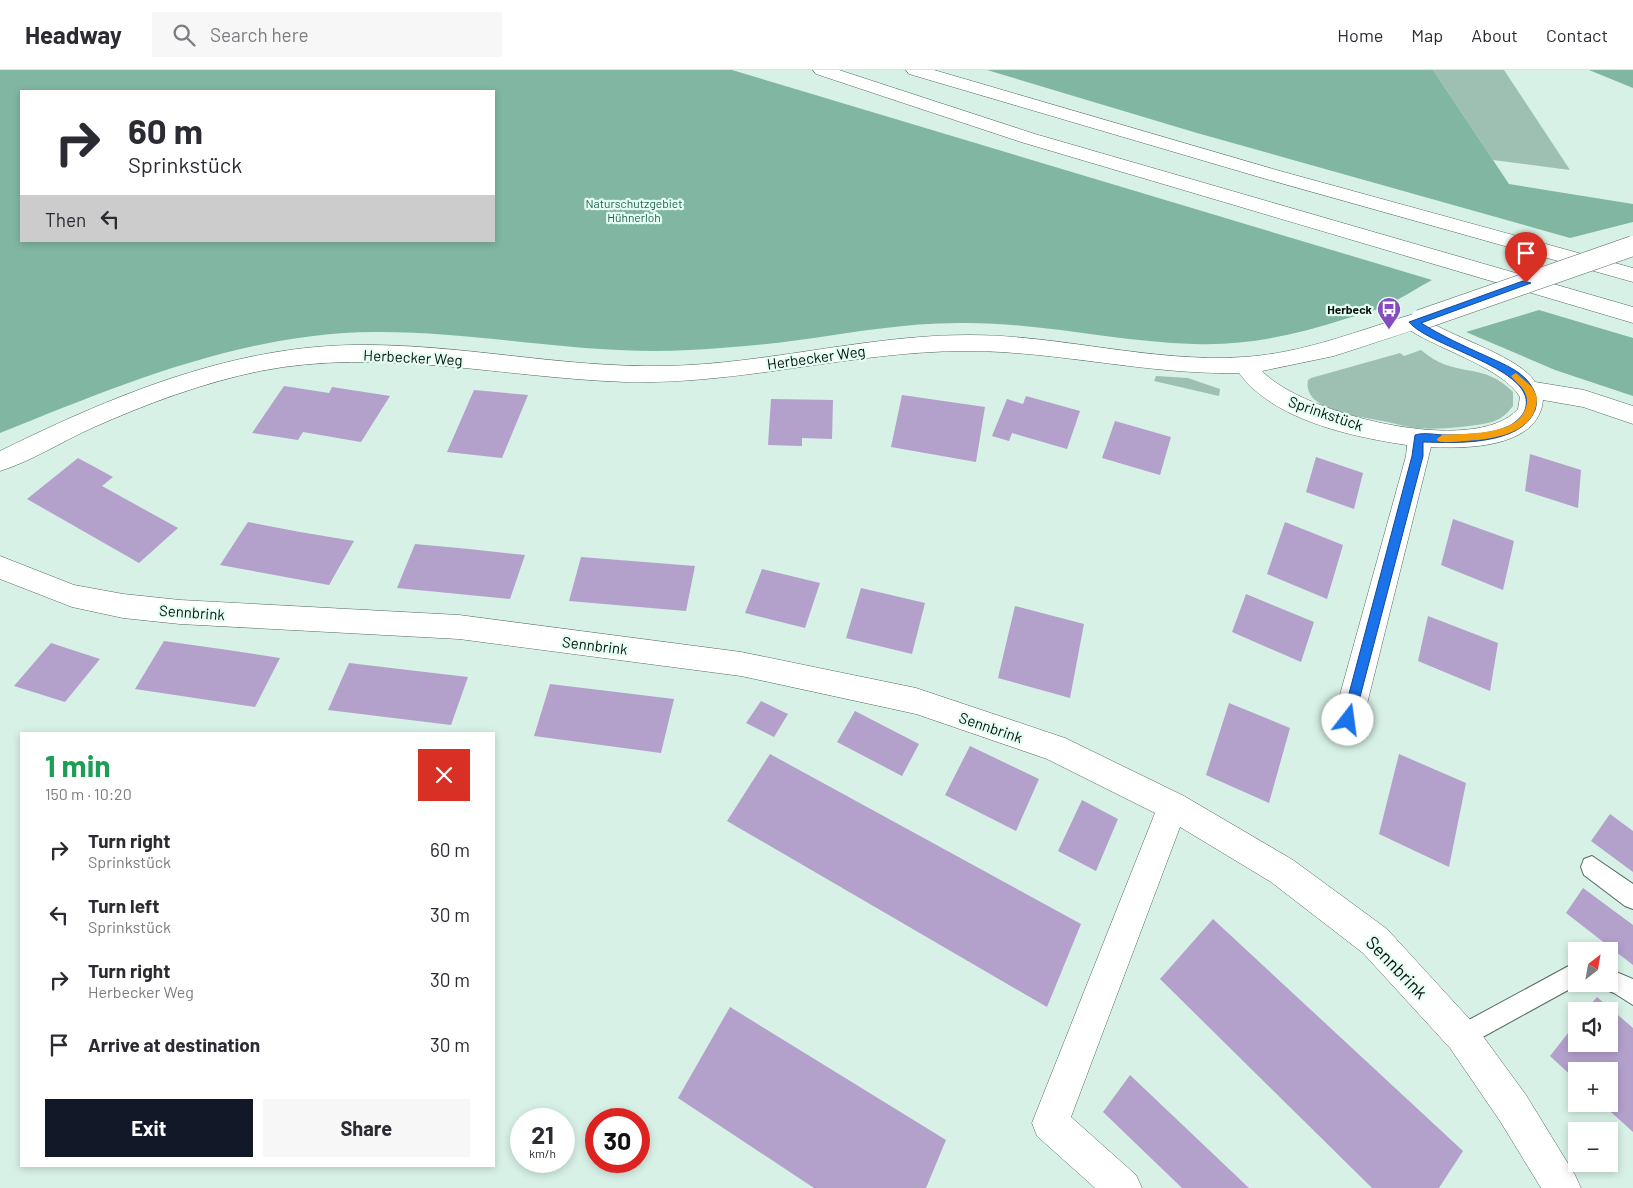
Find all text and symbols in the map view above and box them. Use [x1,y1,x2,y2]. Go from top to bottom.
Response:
search box [152,12,502,57]
text: Headway [25,20,122,49]
icon: search [170,21,198,49]
text: Search here [210,23,309,46]
text: Home [1337,24,1383,46]
text: Map [1411,24,1443,46]
text: About [1471,24,1518,46]
text: Contact [1546,24,1608,46]
text: 60 m [128,109,203,151]
icon: right [45,110,110,175]
text: Sprinkstück [128,151,242,177]
park label: Naturschutzgebiet Hühnerloh [585,196,683,224]
icon: left [96,205,124,233]
text: Then [45,208,86,231]
pin [1505,232,1547,283]
icon: arrive [1512,239,1540,267]
bus stop icon: Herbeck [1376,296,1402,330]
place label: Herbeck [1327,302,1373,316]
street label: Herbecker Weg [766,341,866,373]
street label: Herbecker Weg [363,345,463,369]
street label: Sprinkstück [1286,392,1366,434]
street label: Sennbrink [158,601,226,623]
street label: Sennbrink [561,632,629,658]
position arrow [1321,693,1373,745]
street label: Sennbrink [957,708,1026,746]
text: 1 min [45,747,111,783]
button: close [418,749,470,801]
text: 150 m · 10:20 [45,784,132,803]
text: Turn right [88,829,170,852]
icon: right [45,836,73,864]
text: 60 m [430,838,470,861]
text: Sprinkstück [88,852,171,871]
text: Turn left [88,894,159,917]
icon: left [45,901,73,929]
text: 30 m [430,903,470,926]
text: Sprinkstück [88,917,171,936]
street label: Sennbrink [1362,931,1432,1003]
north arrow [1568,942,1618,992]
map controls [1568,942,1618,1172]
text: Turn right [88,959,170,982]
icon: right [45,966,73,994]
text: 30 m [430,968,470,991]
text: Herbecker Weg [88,982,194,1001]
button: sound [1568,1002,1618,1052]
icon: arrive [45,1031,73,1059]
text: Arrive at destination [88,1033,260,1056]
text: 30 m [430,1033,470,1056]
button: + [1568,1062,1618,1112]
button: Exit [45,1099,253,1157]
button: Share [263,1099,470,1157]
speed limit sign: 30 [585,1108,650,1173]
text: 21 [531,1119,554,1149]
button: − [1568,1122,1618,1172]
text: km/h [529,1146,556,1160]

